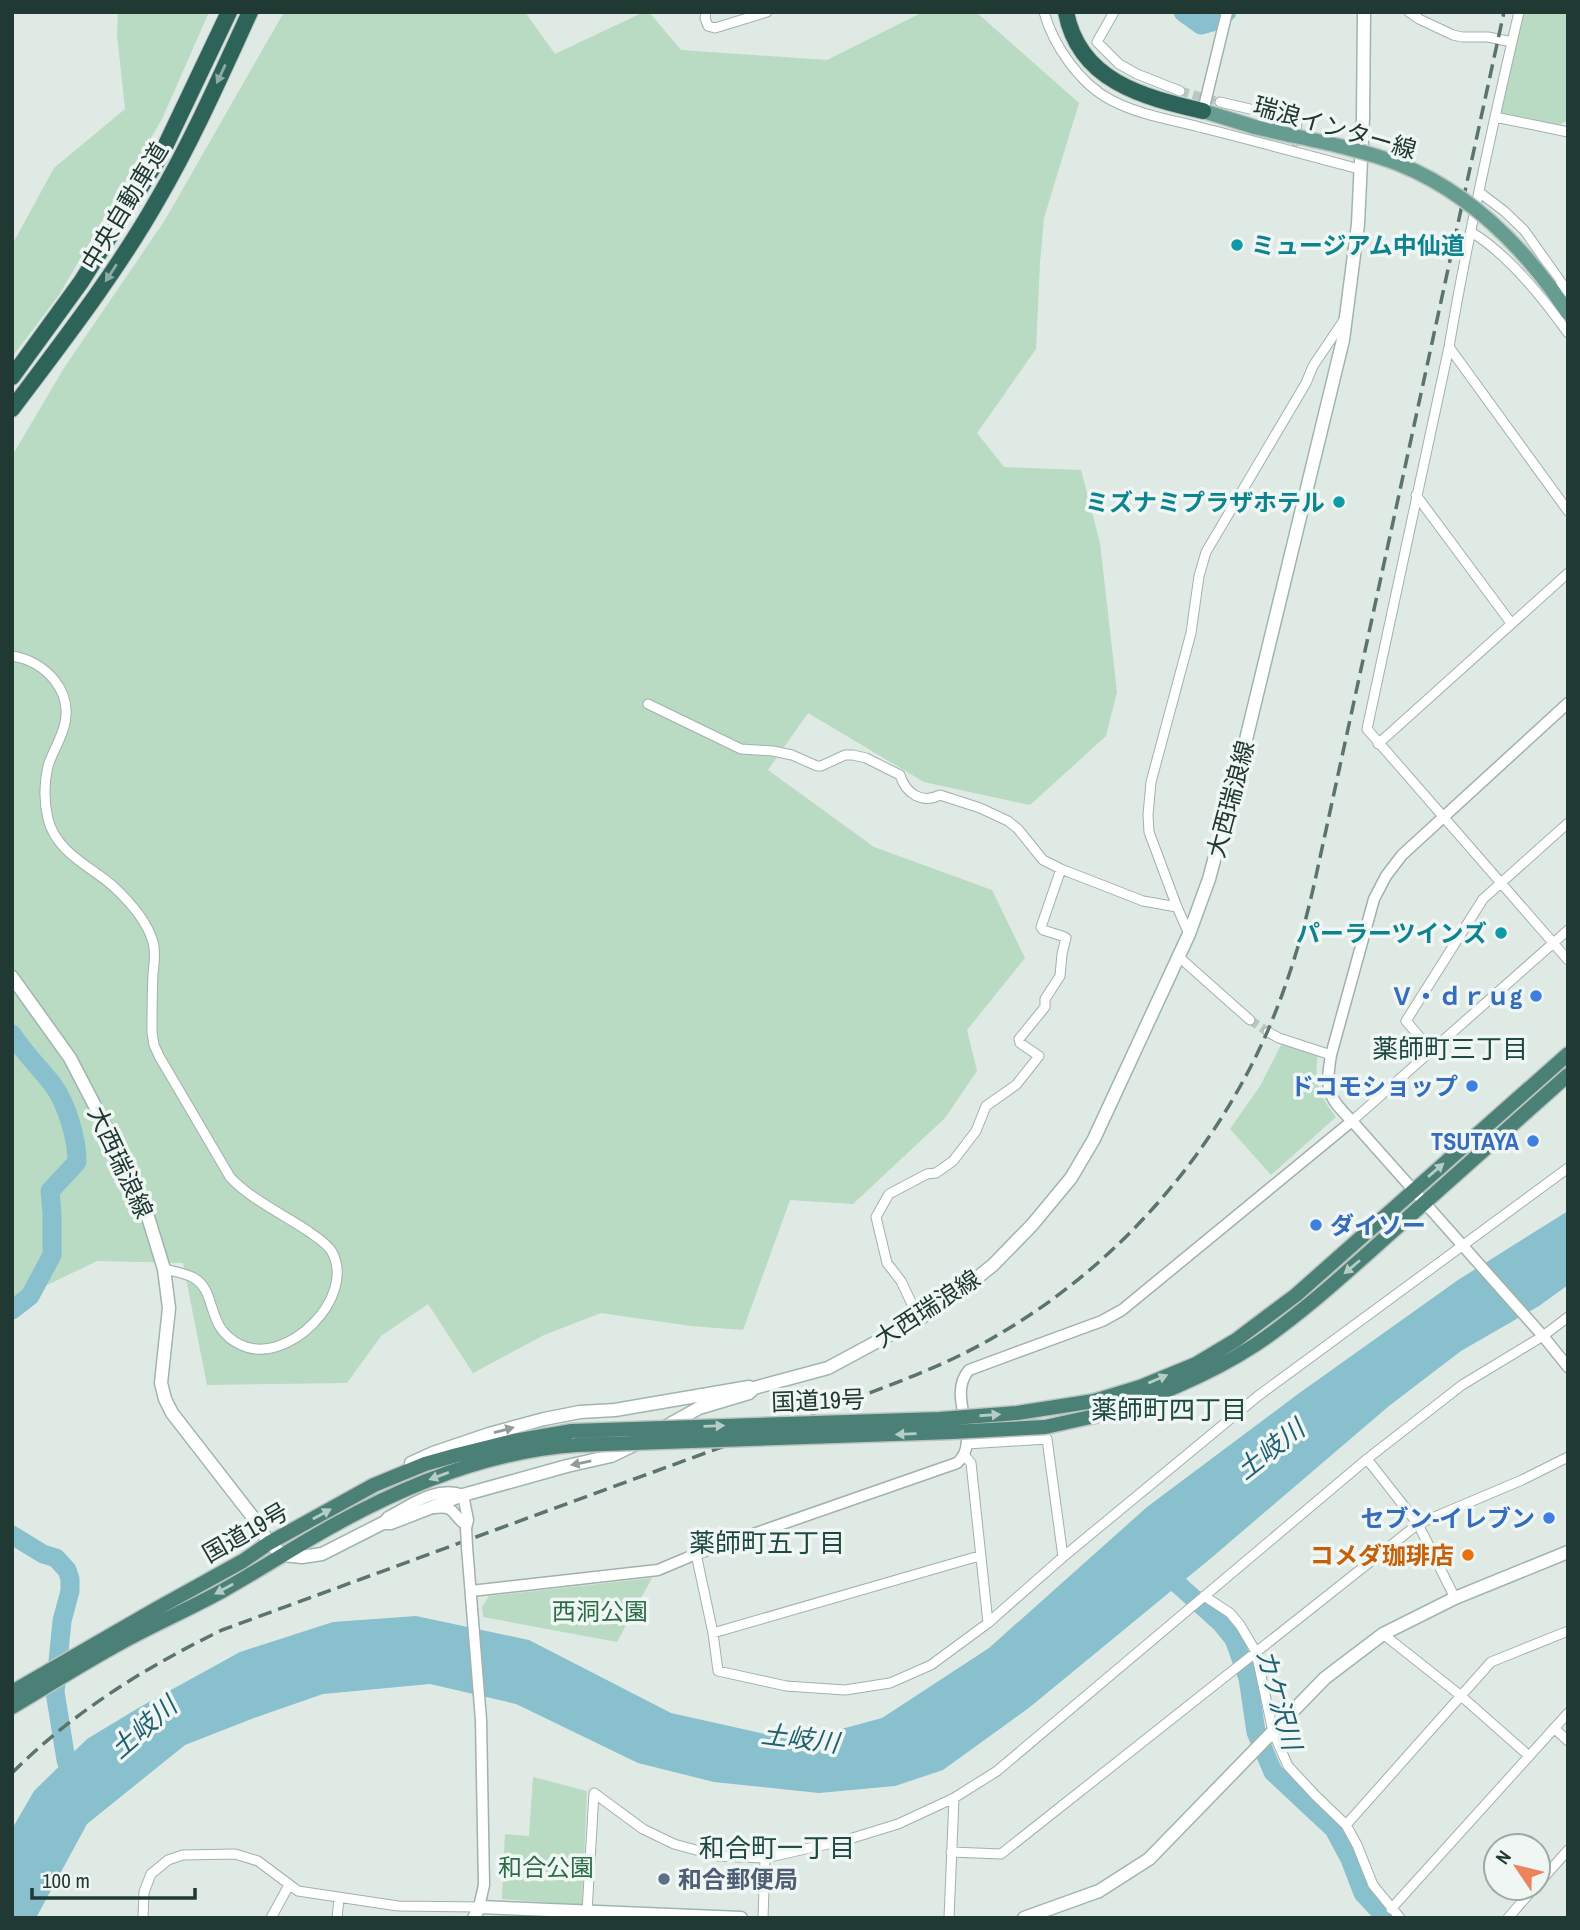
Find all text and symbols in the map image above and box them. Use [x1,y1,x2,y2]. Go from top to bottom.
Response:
one-way arrow [215,64,227,84]
street label: 瑞浪インター線 [1250,88,1420,166]
street label: 中央自動車道 [73,136,175,276]
place label: ミュージアム中仙道 [1251,229,1465,261]
marker: ミュージアム中仙道 [1229,237,1245,253]
one-way arrow [105,264,118,283]
place label: ミズナミプラザホテル [1085,486,1325,518]
marker: ミズナミプラザホテル [1331,494,1347,510]
street label: 大西瑞浪線 [1199,737,1261,861]
place label: パーラーツインズ [1296,917,1487,949]
marker: パーラーツインズ [1493,925,1509,941]
place label: Ｖ・ｄｒｕg [1390,980,1522,1012]
marker: Ｖ・ｄｒｕg [1528,988,1544,1004]
district label: 薬師町三丁目 [1372,1031,1528,1066]
place label: ドコモショップ [1290,1070,1458,1102]
marker: ドコモショップ [1464,1078,1480,1094]
street label: 大西瑞浪線 [81,1101,161,1223]
place label: TSUTAYA [1431,1125,1520,1157]
marker: TSUTAYA [1525,1133,1541,1149]
one-way arrow [1428,1163,1445,1179]
place label: ダイソー [1330,1209,1426,1241]
marker: ダイソー [1308,1217,1324,1233]
one-way arrow [1343,1259,1361,1275]
street label: 大西瑞浪線 [868,1262,986,1354]
one-way arrow [1148,1374,1169,1385]
street label: 国道19号 [771,1382,865,1418]
district label: 薬師町四丁目 [1091,1392,1247,1427]
one-way arrow [980,1409,1002,1420]
water label: 土岐川 [1228,1409,1314,1487]
one-way arrow [703,1421,725,1432]
one-way arrow [493,1424,515,1435]
one-way arrow [895,1428,917,1440]
one-way arrow [570,1457,592,1468]
one-way arrow [428,1471,449,1482]
street label: 国道19号 [196,1495,294,1569]
place label: セブン-イレブン [1360,1502,1535,1534]
one-way arrow [312,1508,332,1520]
marker: セブン-イレブン [1541,1510,1557,1526]
district label: 薬師町五丁目 [689,1525,845,1560]
place label: コメダ珈琲店 [1310,1539,1454,1571]
marker: コメダ珈琲店 [1460,1547,1476,1563]
one-way arrow [215,1583,234,1595]
park label: 西洞公園 [552,1595,648,1627]
water label: カケ沢川 [1248,1644,1311,1757]
water label: 土岐川 [102,1686,186,1766]
water label: 土岐川 [759,1716,844,1760]
district label: 和合町一丁目 [699,1830,855,1865]
north arrow [1482,1832,1552,1902]
text: N [1489,1845,1517,1869]
park label: 和合公園 [498,1851,594,1883]
scale bar [32,1856,194,1900]
place label: 和合郵便局 [678,1863,798,1895]
text: 100 m [42,1866,90,1895]
marker: 和合郵便局 [656,1871,672,1887]

